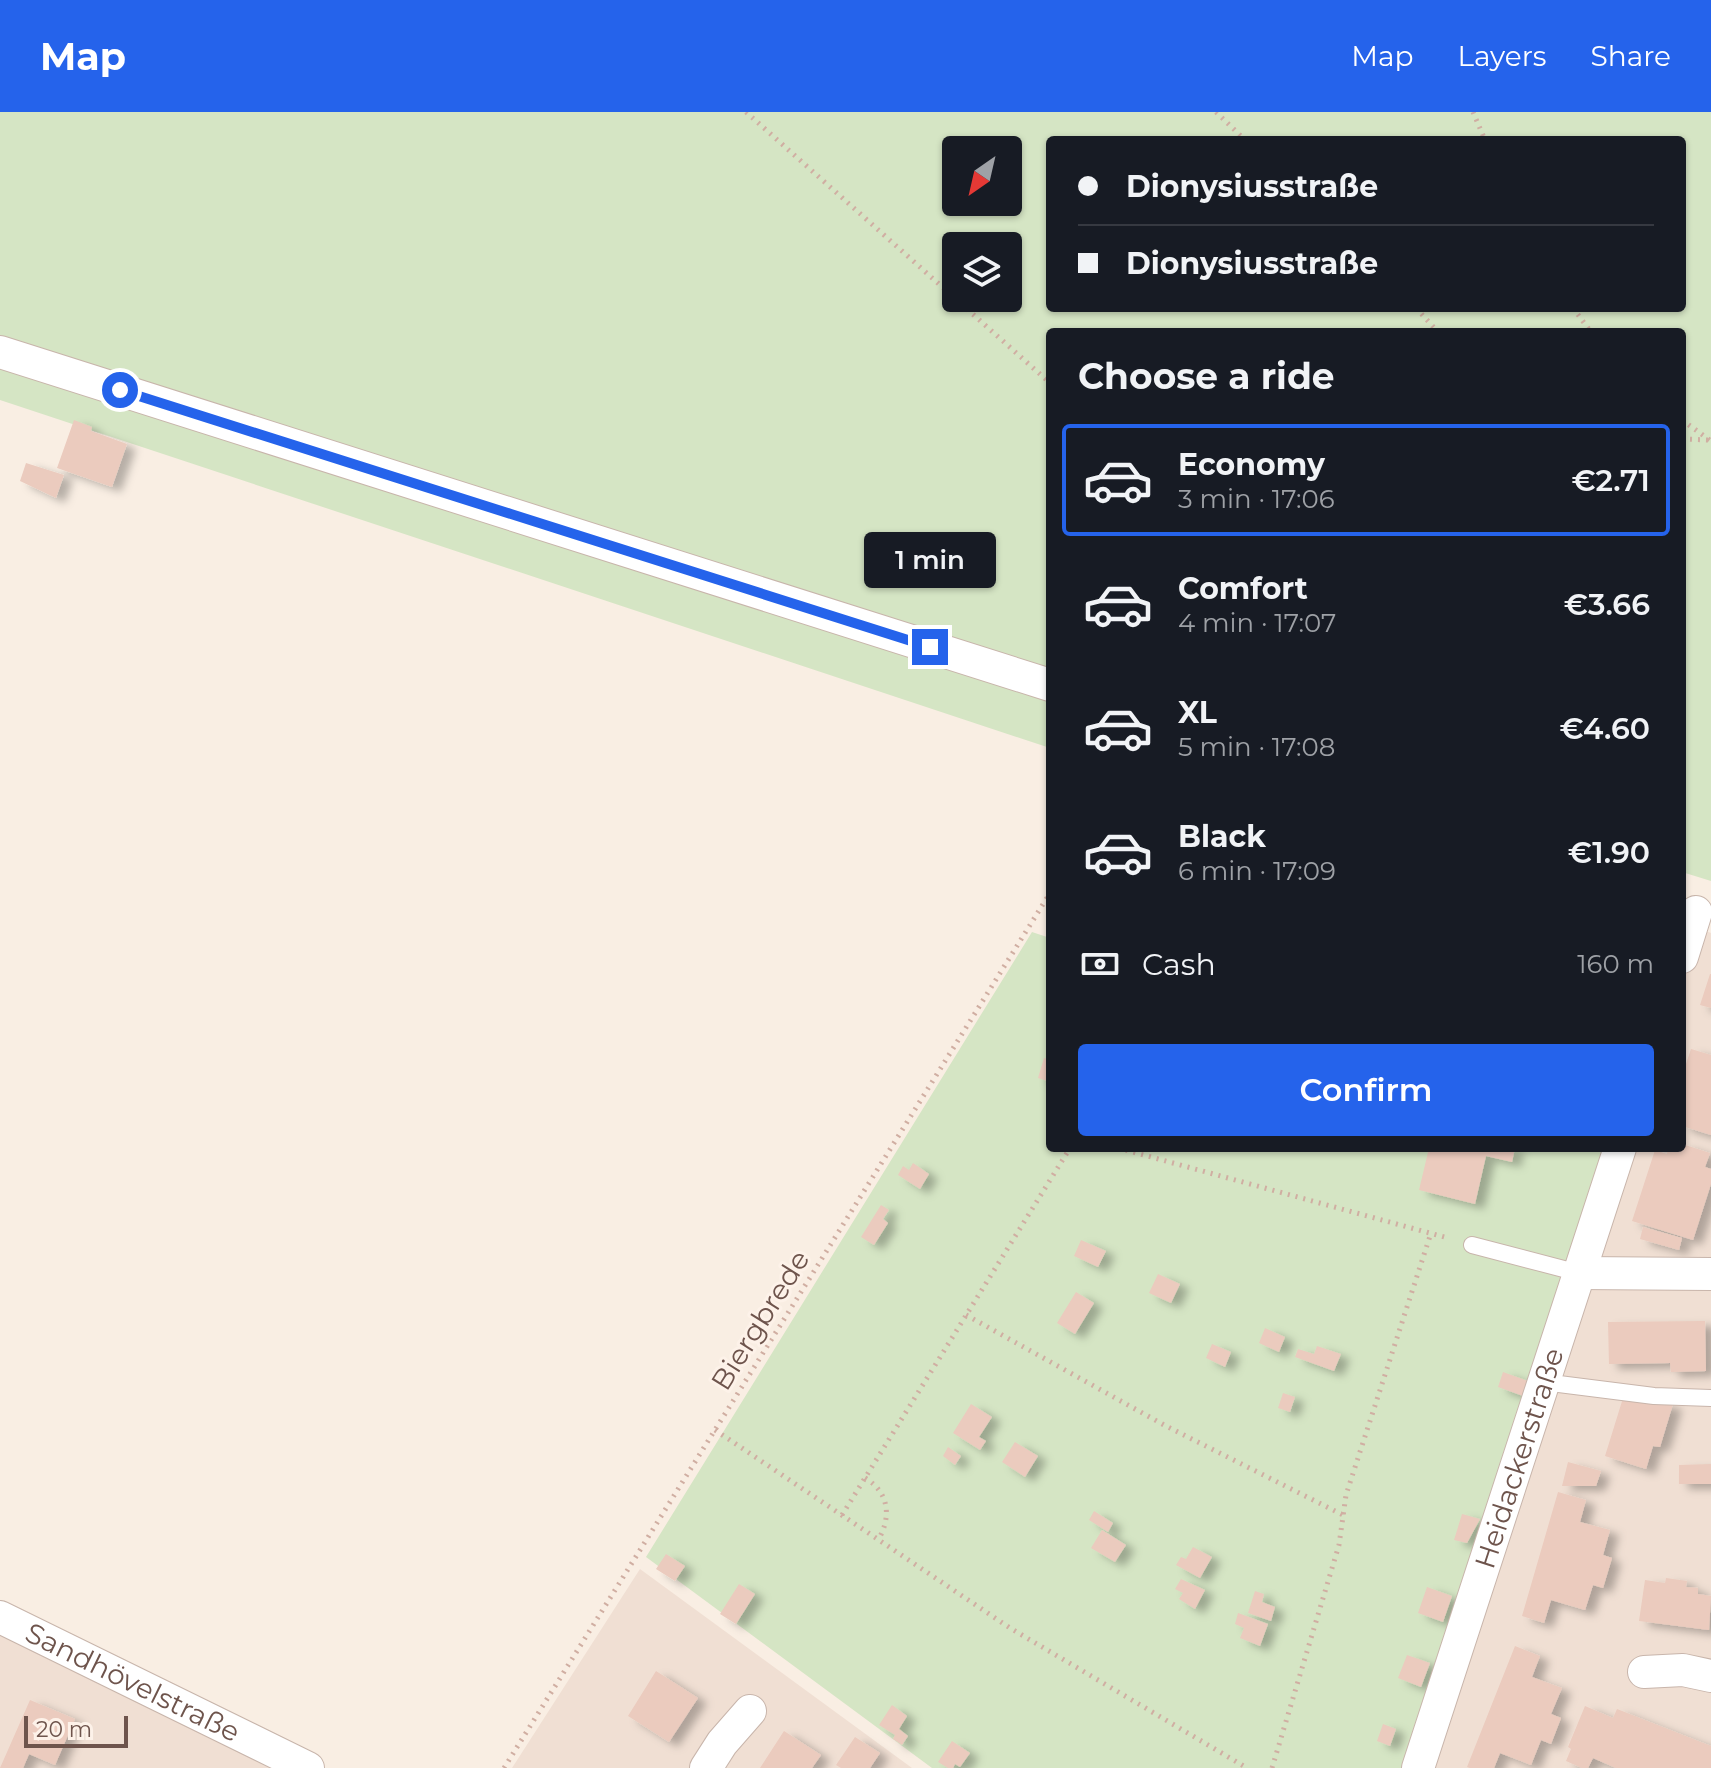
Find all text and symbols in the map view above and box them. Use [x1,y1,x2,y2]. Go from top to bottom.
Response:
text: Map [40,33,126,80]
text: Map [1351,39,1414,73]
text: Layers [1458,39,1547,73]
text: Share [1591,39,1671,73]
north arrow [942,136,1022,216]
map controls [942,136,1022,312]
text: Dionysiusstraße [1126,168,1378,205]
button: layers [942,232,1022,312]
text: Dionysiusstraße [1126,245,1378,282]
text: Choose a ride [1078,354,1335,398]
route start [102,372,138,408]
icon: car [1082,444,1154,516]
text: Economy [1178,446,1325,483]
text: €2.71 [1571,462,1650,499]
text: 3 min · 17:06 [1178,483,1335,515]
callout: 1 min [864,531,996,587]
text: 1 min [895,544,965,576]
icon: car [1082,568,1154,640]
text: Comfort [1178,570,1308,607]
text: €3.66 [1564,586,1650,623]
text: 4 min · 17:07 [1178,607,1336,639]
route end [912,629,948,665]
icon: car [1082,692,1154,764]
text: XL [1178,694,1217,731]
text: €4.60 [1560,710,1650,747]
text: 5 min · 17:08 [1178,731,1335,763]
icon: car [1082,816,1154,888]
text: Black [1178,818,1266,855]
text: €1.90 [1568,834,1650,871]
text: 6 min · 17:09 [1178,855,1336,887]
icon: cash [1078,942,1122,986]
text: Cash [1142,946,1216,983]
text: 160 m [1577,948,1654,980]
button: Confirm [1078,1044,1654,1136]
street label: Biergbrede [704,1244,816,1396]
street label: Heidackerstraße [1467,1343,1571,1573]
street label: Sandhövelstraße [20,1615,246,1749]
scale bar [24,1712,128,1748]
text: 20 m [36,1716,92,1743]

